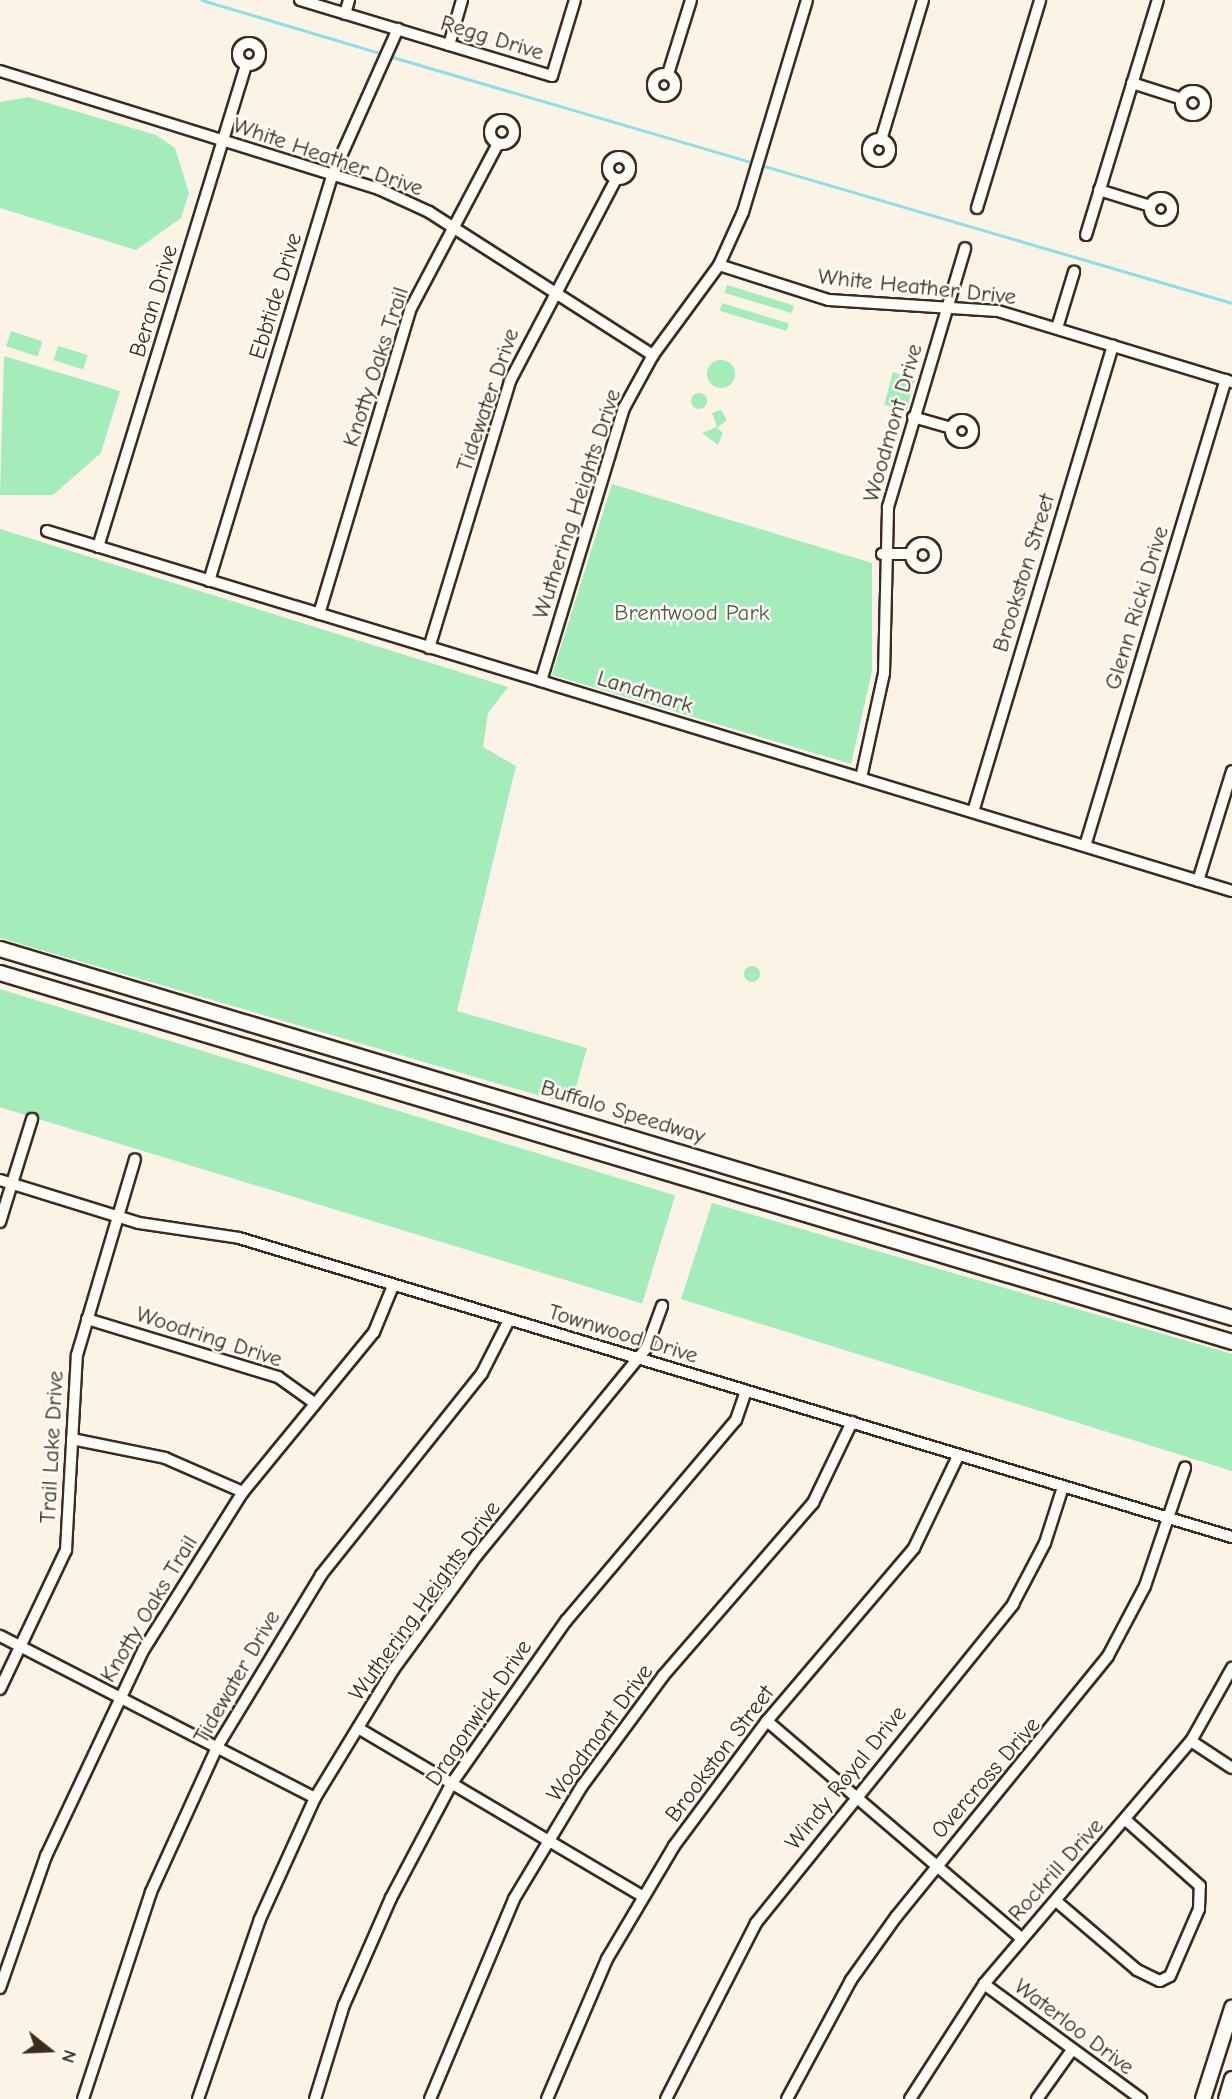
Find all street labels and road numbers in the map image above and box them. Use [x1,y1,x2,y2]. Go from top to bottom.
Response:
street label: Regg Drive [437,9,547,67]
street label: White Heather Drive [229,111,427,203]
street label: Ebbtide Drive [244,229,308,363]
street label: Beran Drive [124,241,184,361]
street label: White Heather Drive [816,263,1018,311]
street label: Knotty Oaks Trail [337,284,415,450]
street label: Tidewater Drive [451,325,525,475]
street label: Woodmont Drive [857,341,929,505]
street label: Wuthering Heights Drive [527,385,627,623]
street label: Brookston Street [987,490,1061,656]
street label: Glenn Ricki Drive [1099,523,1175,693]
street label: Landmark [594,664,696,720]
street label: Buffalo Speedway [537,1074,709,1150]
street label: Townwood Drive [545,1298,701,1370]
street label: Woodring Drive [132,1300,286,1374]
street label: Trail Lake Drive [34,1370,70,1524]
street label: Wuthering Heights Drive [343,1496,507,1706]
street label: Knotty Oaks Trail [94,1531,204,1687]
street label: Tidewater Drive [188,1605,286,1749]
street label: Dragonwick Drive [420,1635,538,1791]
street label: Woodmont Drive [541,1659,659,1807]
street label: Brookston Street [660,1680,780,1828]
street label: Windy Royal Drive [779,1700,913,1856]
street label: Overcross Drive [926,1712,1046,1844]
street label: Rockrill Drive [1002,1813,1110,1927]
street label: Waterloo Drive [1008,1973,1140,2081]

